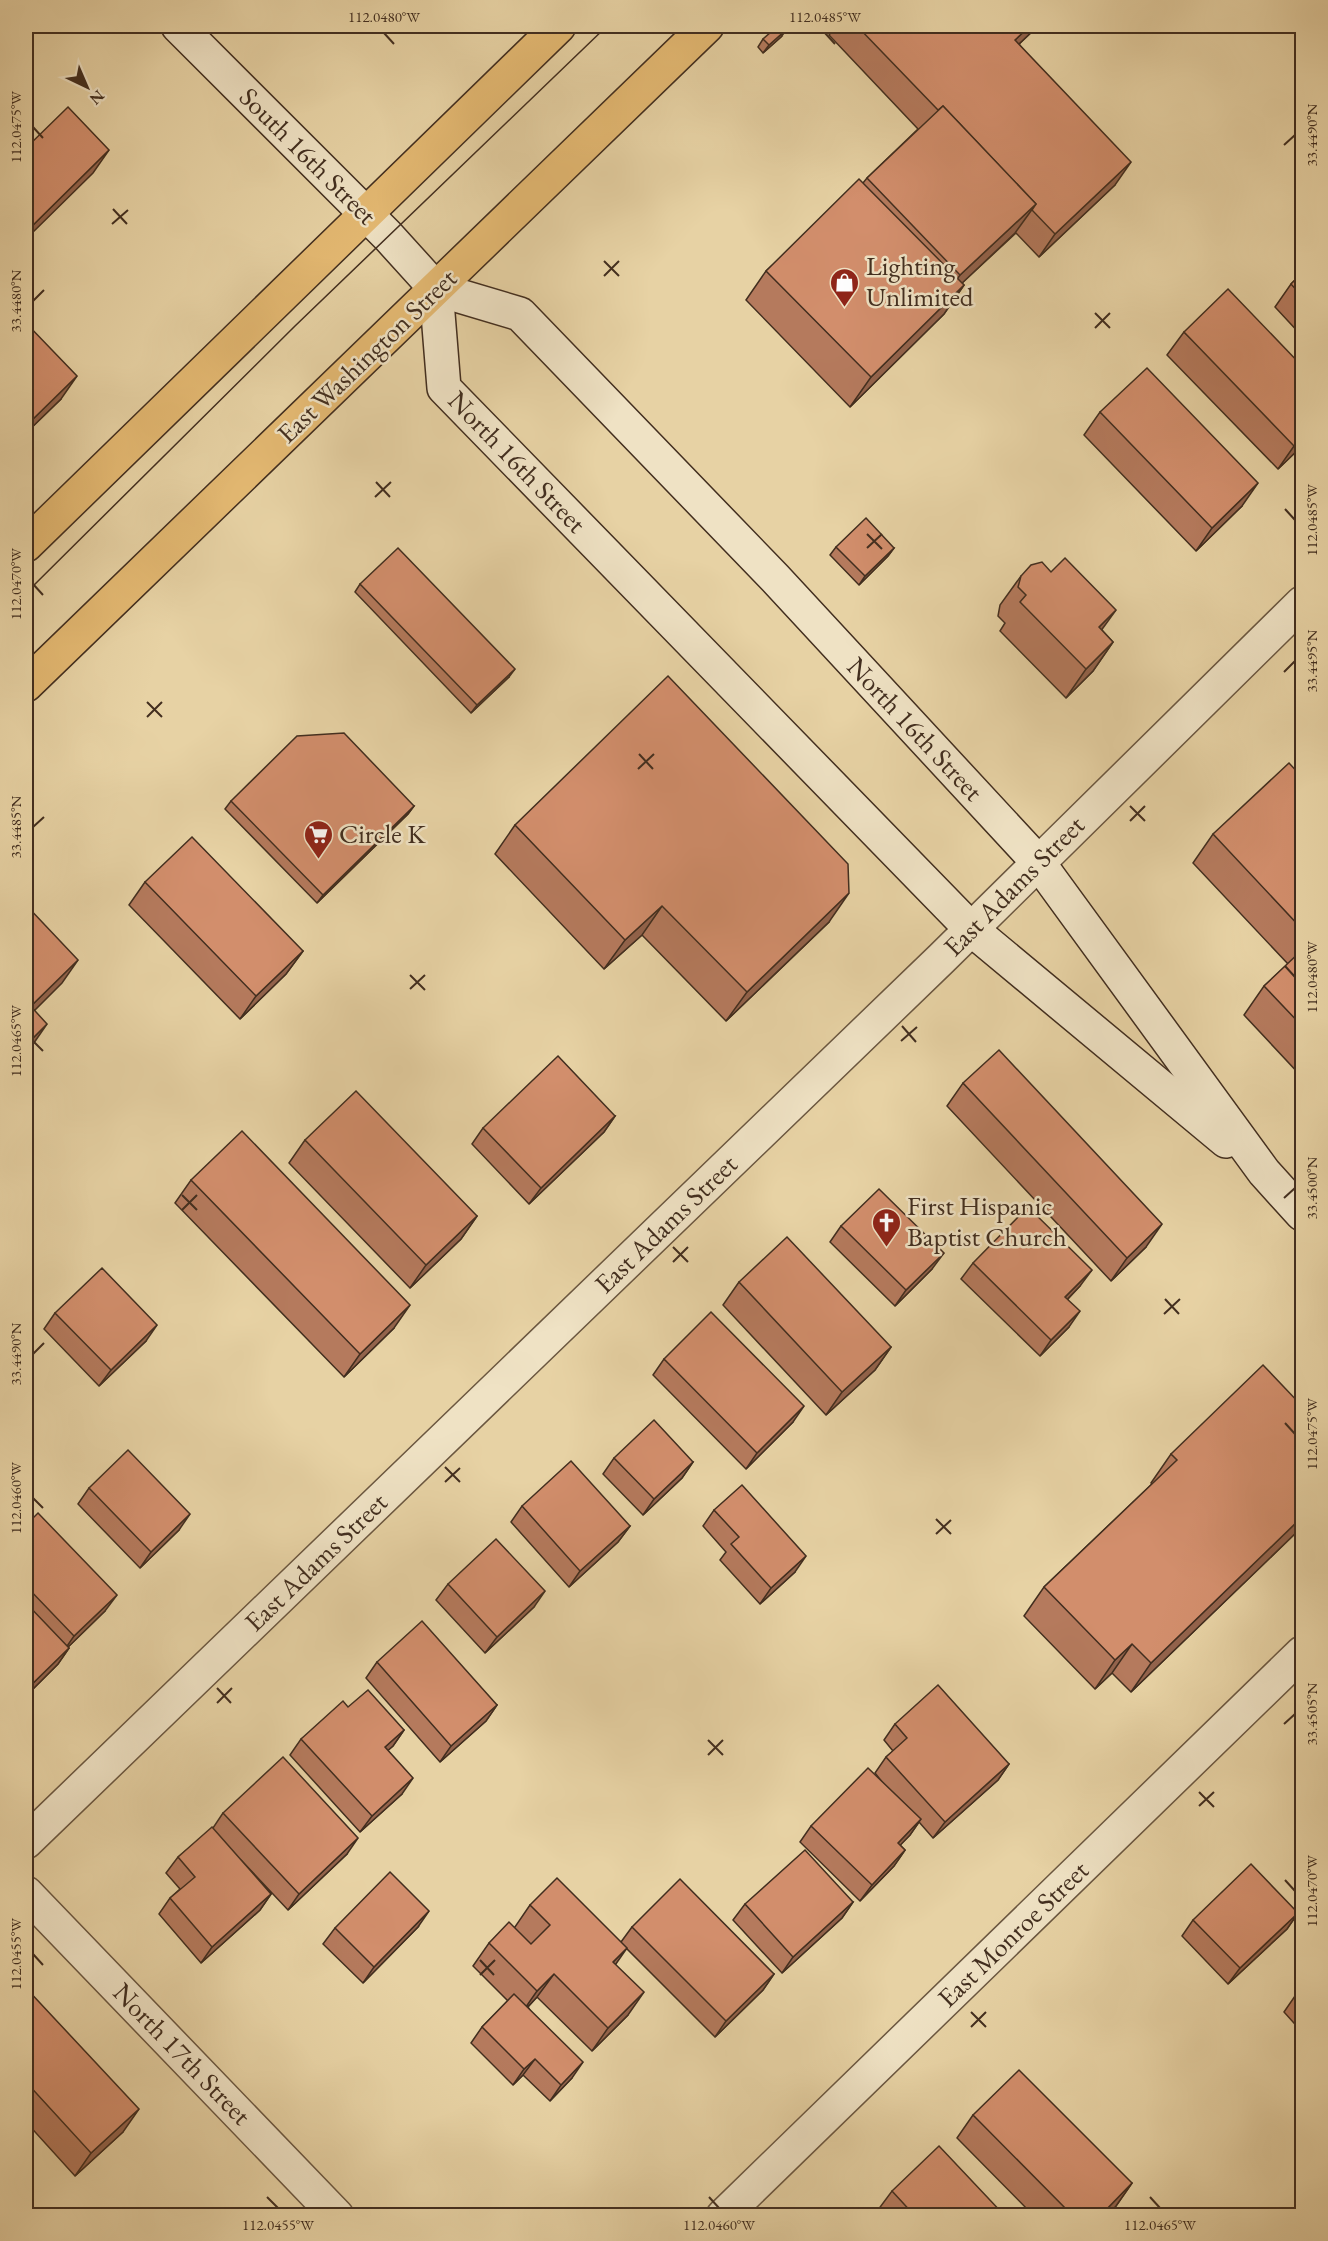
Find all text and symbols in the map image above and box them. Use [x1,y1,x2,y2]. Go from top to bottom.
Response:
text: 112.0480°W [348,7,420,26]
text: 112.0485°W [789,7,861,26]
north arrow [57,57,117,117]
street label: South 16th Street [232,79,385,232]
text: N [85,85,109,110]
text: 112.0475°W [6,91,25,163]
text: 33.4490°N [1302,103,1321,166]
place label: Lighting Unlimited [866,248,974,314]
street label: East Washington Street [269,260,464,450]
shop icon: Lighting Unlimited [829,266,861,308]
text: 33.4480°N [6,269,25,332]
street label: North 16th Street [441,383,594,541]
text: 112.0485°W [1302,484,1321,556]
text: 112.0470°W [6,548,25,620]
text: 33.4495°N [1302,629,1321,692]
street label: North 16th Street [840,649,991,808]
text: 33.4485°N [6,795,25,858]
street label: East Adams Street [936,807,1092,964]
place label: Circle K [339,816,426,851]
supermarket icon: Circle K [302,818,334,860]
text: 112.0480°W [1302,941,1321,1013]
text: 112.0465°W [6,1005,25,1077]
street label: East Adams Street [587,1146,745,1301]
text: 33.4500°N [1302,1156,1321,1219]
place label: First Hispanic Baptist Church [907,1188,1067,1254]
church icon: First Hispanic Baptist Church [870,1206,902,1248]
text: 33.4490°N [6,1322,25,1385]
text: 112.0475°W [1302,1398,1321,1470]
text: 112.0460°W [6,1462,25,1534]
street label: East Adams Street [237,1484,395,1639]
text: 33.4505°N [1302,1682,1321,1745]
street label: East Monroe Street [930,1852,1096,2015]
text: 112.0470°W [1302,1855,1321,1927]
text: 112.0455°W [6,1918,25,1990]
street label: North 17th Street [106,1975,259,2133]
text: 112.0455°W [242,2215,314,2234]
text: 112.0460°W [683,2215,755,2234]
text: 112.0465°W [1124,2215,1196,2234]

